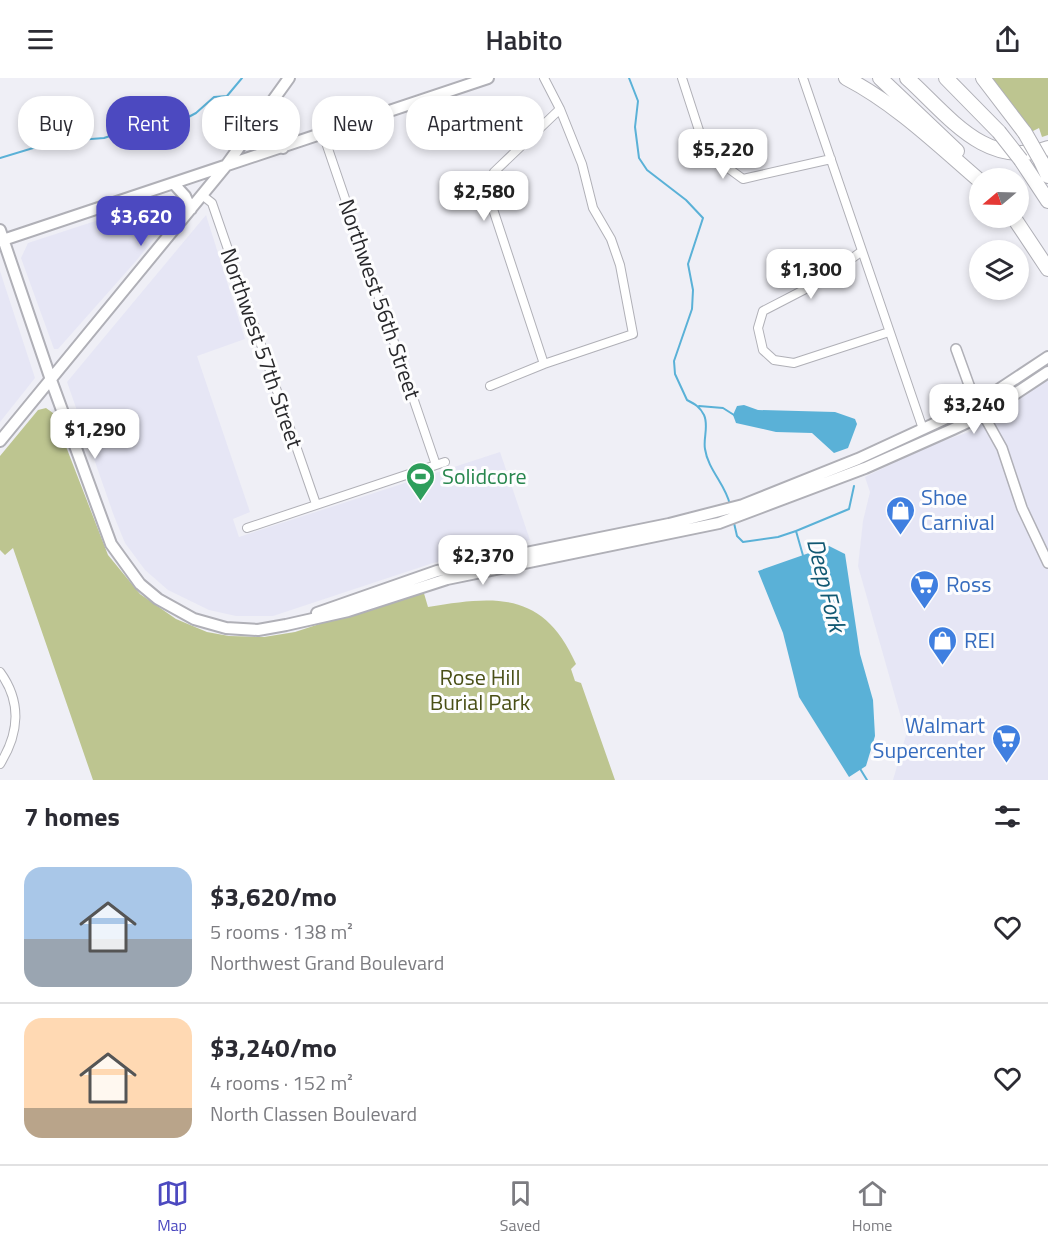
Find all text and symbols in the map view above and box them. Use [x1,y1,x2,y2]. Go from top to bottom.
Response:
text: Habito [486,19,562,60]
icon: menu [24,23,57,56]
icon: share [991,23,1024,56]
chip: Buy [18,96,94,150]
chip: Rent [106,96,190,150]
chip: Filters [202,96,300,150]
chip: New [312,96,394,150]
chip: Apartment [406,96,544,150]
pin: $5,220 [674,129,772,180]
text: $5,220 [692,133,754,164]
north arrow [969,168,1029,228]
map controls [969,168,1029,300]
pin: $2,580 [435,171,533,222]
text: $2,580 [453,175,515,206]
street label: Northwest 56th Street [330,194,430,404]
pin: $3,620 [92,196,190,247]
text: $3,620 [110,200,172,231]
button: layers [969,240,1029,300]
street label: Northwest 57th Street [212,243,312,453]
pin: $1,300 [762,249,860,300]
text: $1,300 [780,253,842,284]
pin: $3,240 [925,384,1023,435]
text: $3,240 [943,388,1005,419]
pin: $1,290 [46,409,144,460]
text: $1,290 [64,413,126,444]
place label: Solidcore [442,459,527,493]
sports icon: Solidcore [405,460,437,502]
place label: Shoe Carnival [921,480,995,539]
shop icon: Shoe Carnival [884,494,916,536]
water label: Deep Fork [798,534,857,639]
pin: $2,370 [434,535,532,586]
text: $2,370 [452,539,514,570]
place label: Ross [946,567,991,601]
supermarket icon: Ross [909,568,941,610]
place label: REI [964,623,995,657]
shop icon: REI [927,624,959,666]
park label: Rose Hill Burial Park [430,660,531,719]
place label: Walmart Supercenter [873,708,985,767]
supermarket icon: Walmart Supercenter [990,722,1022,764]
text: 7 homes [24,797,120,836]
icon: filters [991,800,1024,833]
text: $3,620/mo [210,877,337,916]
icon: home [72,891,144,963]
icon: heart [991,911,1024,944]
text: 5 rooms · 138 m² [210,916,353,947]
text: Northwest Grand Boulevard [210,947,444,978]
text: $3,240/mo [210,1028,337,1067]
icon: home [72,1042,144,1114]
icon: heart [991,1062,1024,1095]
text: 4 rooms · 152 m² [210,1067,353,1098]
text: North Classen Boulevard [210,1098,417,1129]
tab: Map [156,1177,189,1237]
tab: Saved [500,1177,541,1237]
tab: Home [852,1177,892,1237]

